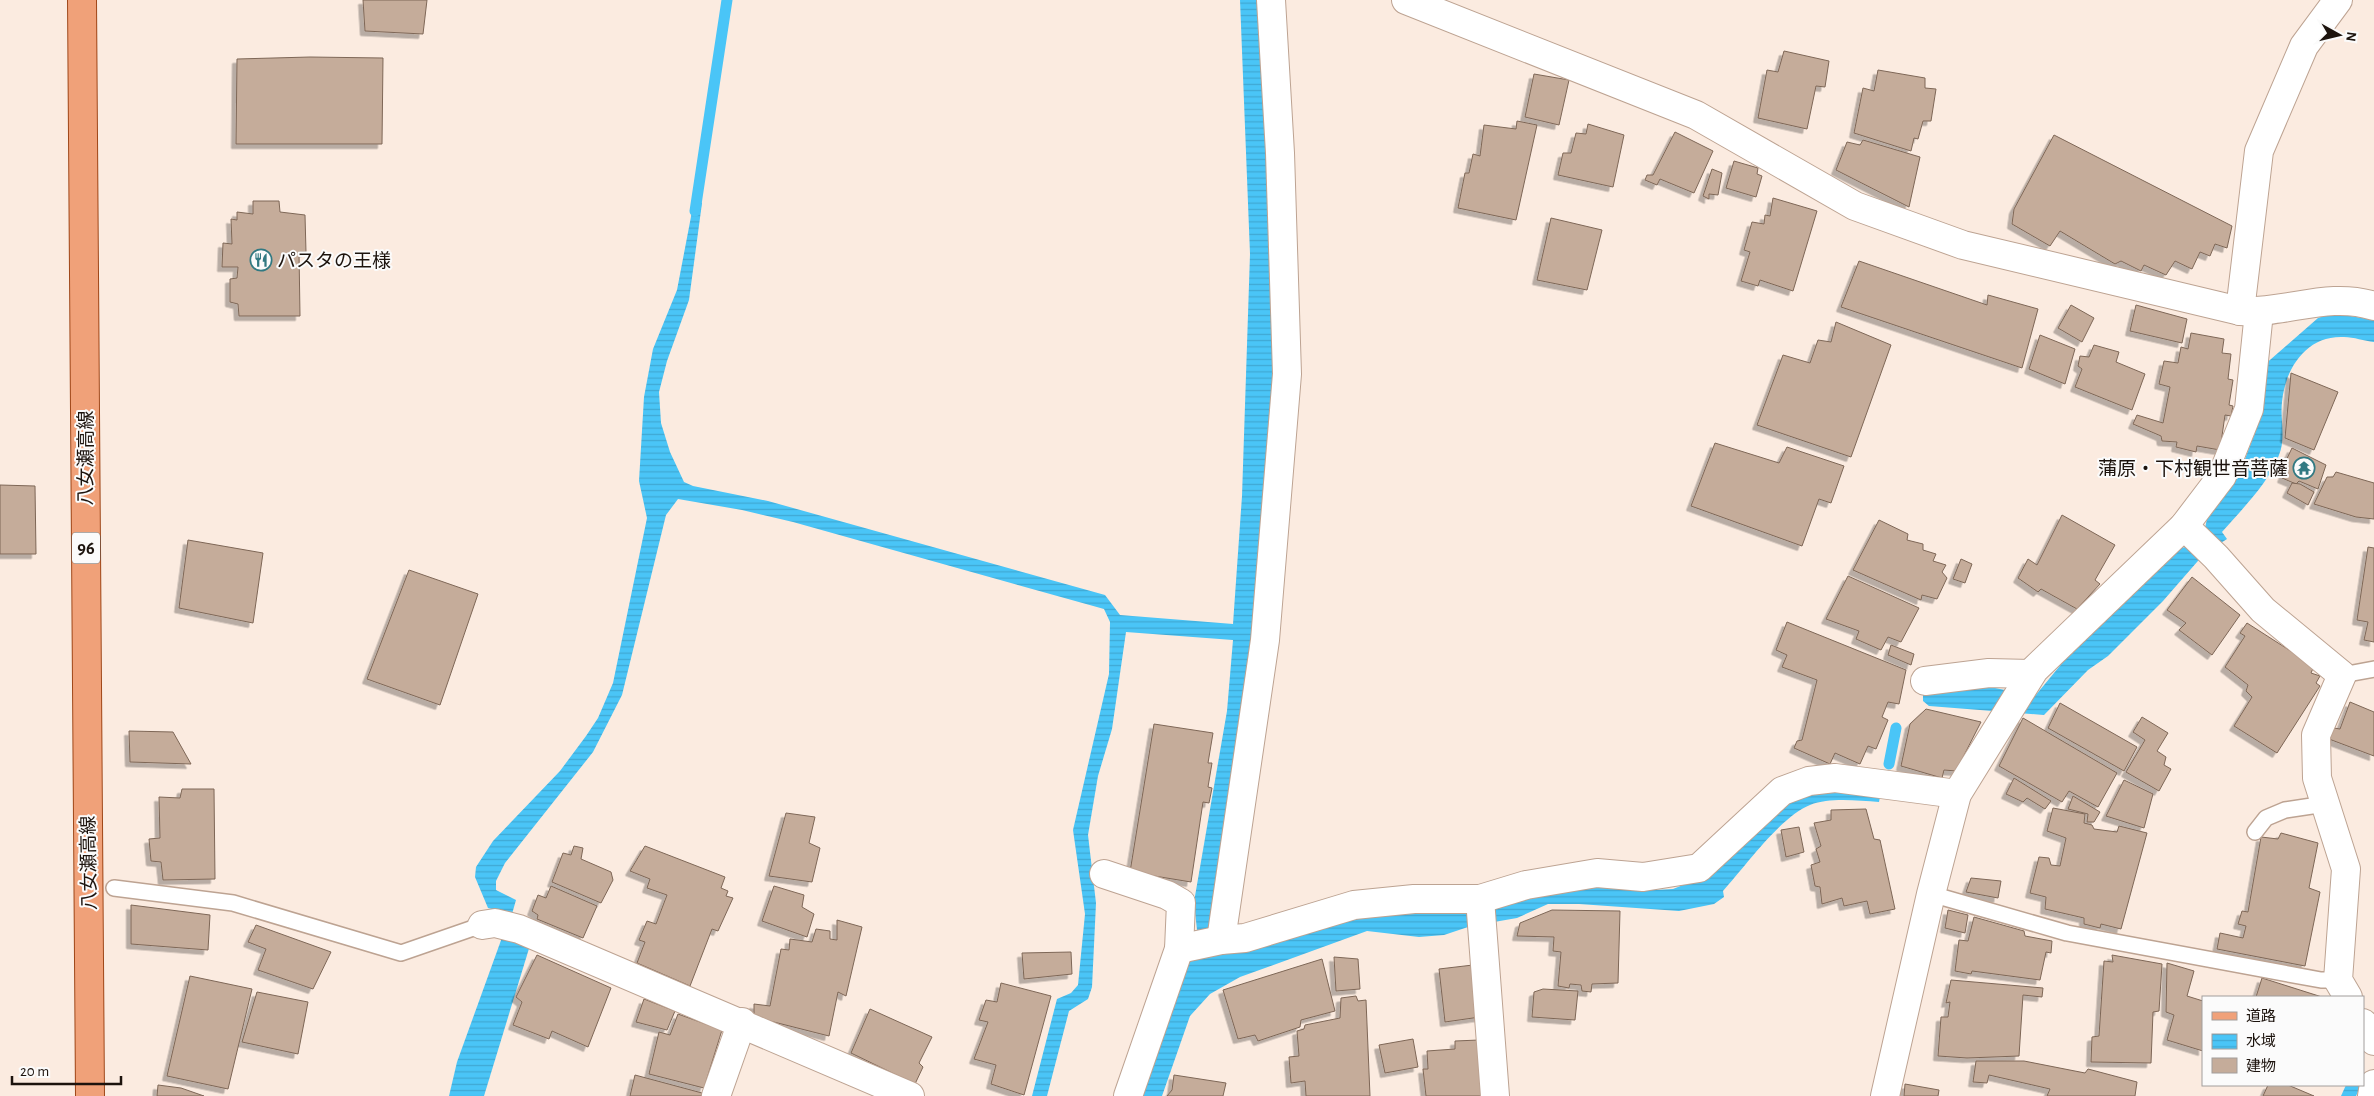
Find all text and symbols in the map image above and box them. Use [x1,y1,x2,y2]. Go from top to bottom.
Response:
north arrow [2314,10,2364,60]
text: N [2343,31,2358,42]
restaurant icon: パスタの王様 [249,248,273,272]
place label: パスタの王様 [277,251,391,271]
street label: 八女瀬高線 [76,410,96,506]
temple icon: 蒲原・下村観世音菩薩 [2292,456,2316,480]
place label: 蒲原・下村観世音菩薩 [2098,458,2288,479]
road number: 96 [72,532,100,564]
street label: 八女瀬高線 [78,815,100,911]
legend [2202,996,2364,1086]
text: 道路 [2246,1008,2276,1024]
text: 水域 [2246,1033,2276,1049]
scale bar [12,1054,121,1086]
text: 建物 [2246,1058,2276,1074]
text: 20 m [20,1064,49,1079]

